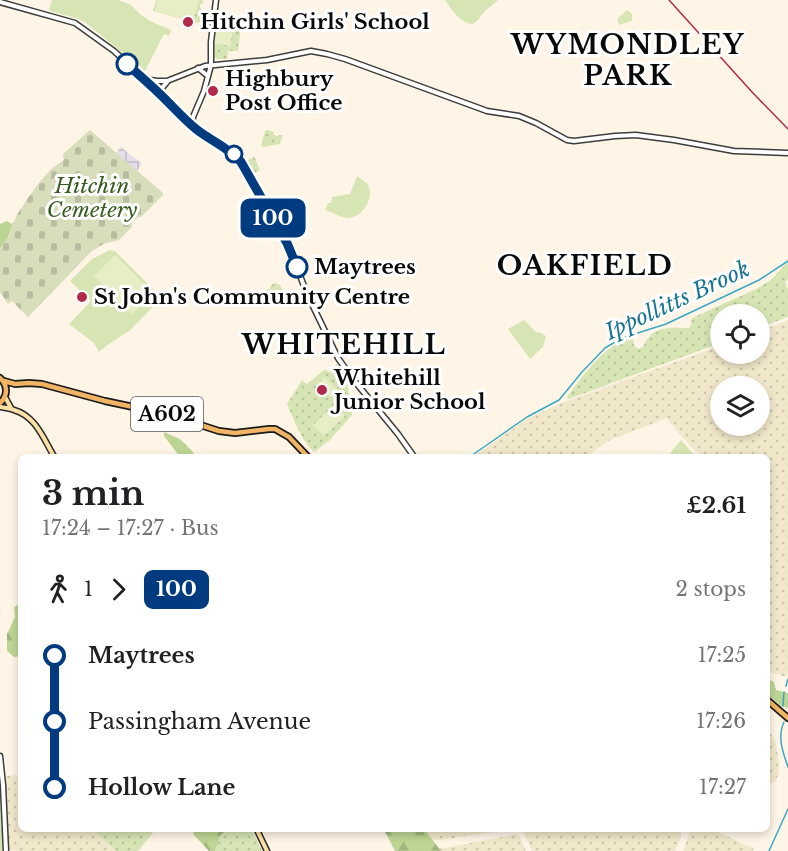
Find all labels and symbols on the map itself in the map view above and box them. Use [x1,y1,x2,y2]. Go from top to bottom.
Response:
place label: Hitchin Girls' School [200,9,430,35]
marker: Hitchin Girls' School [181,15,195,29]
district label: WYMONDLEY PARK [510,28,745,92]
unlabelled marker [116,53,138,75]
place label: Highbury Post Office [225,66,343,116]
marker: Highbury Post Office [206,84,220,98]
unlabelled marker [225,145,243,163]
park label: Hitchin Cemetery [47,173,137,223]
line badge: 100 [238,198,308,238]
district label: OAKFIELD [497,249,673,282]
place label: Maytrees [314,254,416,280]
water label: Ippollitts Brook [600,255,754,346]
marker: Maytrees [286,256,308,278]
place label: St John's Community Centre [94,284,410,310]
marker: St John's Community Centre [75,290,89,304]
district label: WHITEHILL [241,328,446,361]
place label: Whitehill Junior School [330,365,486,415]
marker: Whitehill Junior School [315,383,329,397]
road number: A602 [131,397,203,431]

